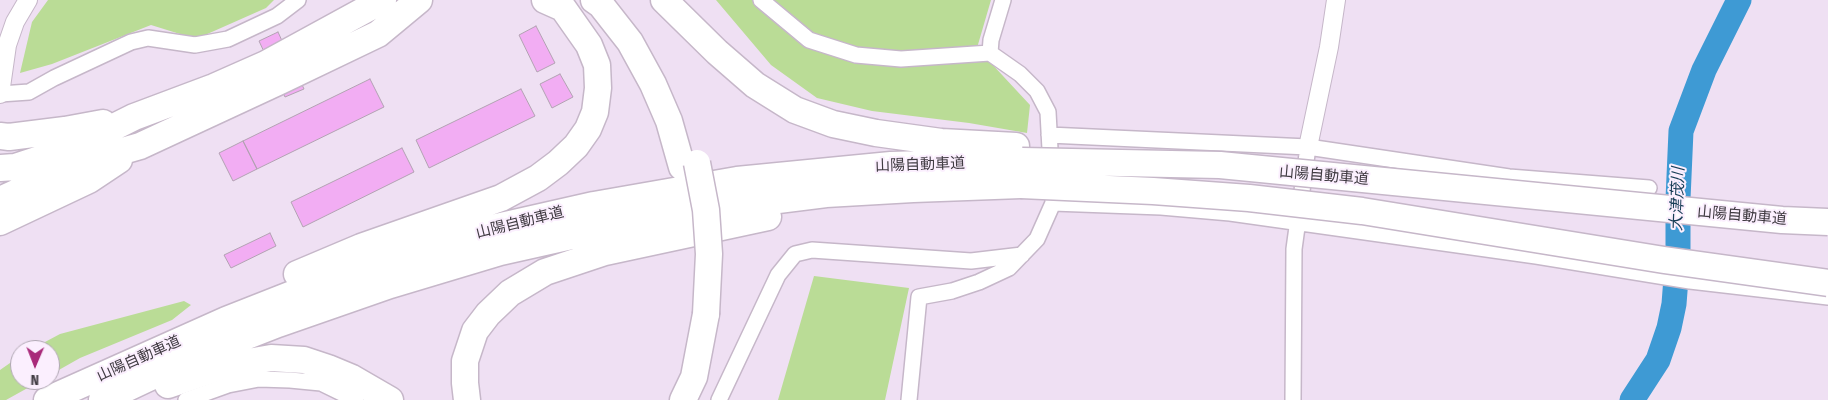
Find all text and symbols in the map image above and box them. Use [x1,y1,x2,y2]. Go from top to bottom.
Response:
street label: 山陽自動車道 [875,154,965,176]
street label: 山陽自動車道 [1278,163,1370,189]
water label: 大津茂川 [1667,167,1689,231]
street label: 山陽自動車道 [474,203,566,243]
street label: 山陽自動車道 [1696,203,1788,229]
street label: 山陽自動車道 [94,332,184,386]
north arrow [10,340,60,390]
text: N [30,371,39,388]

